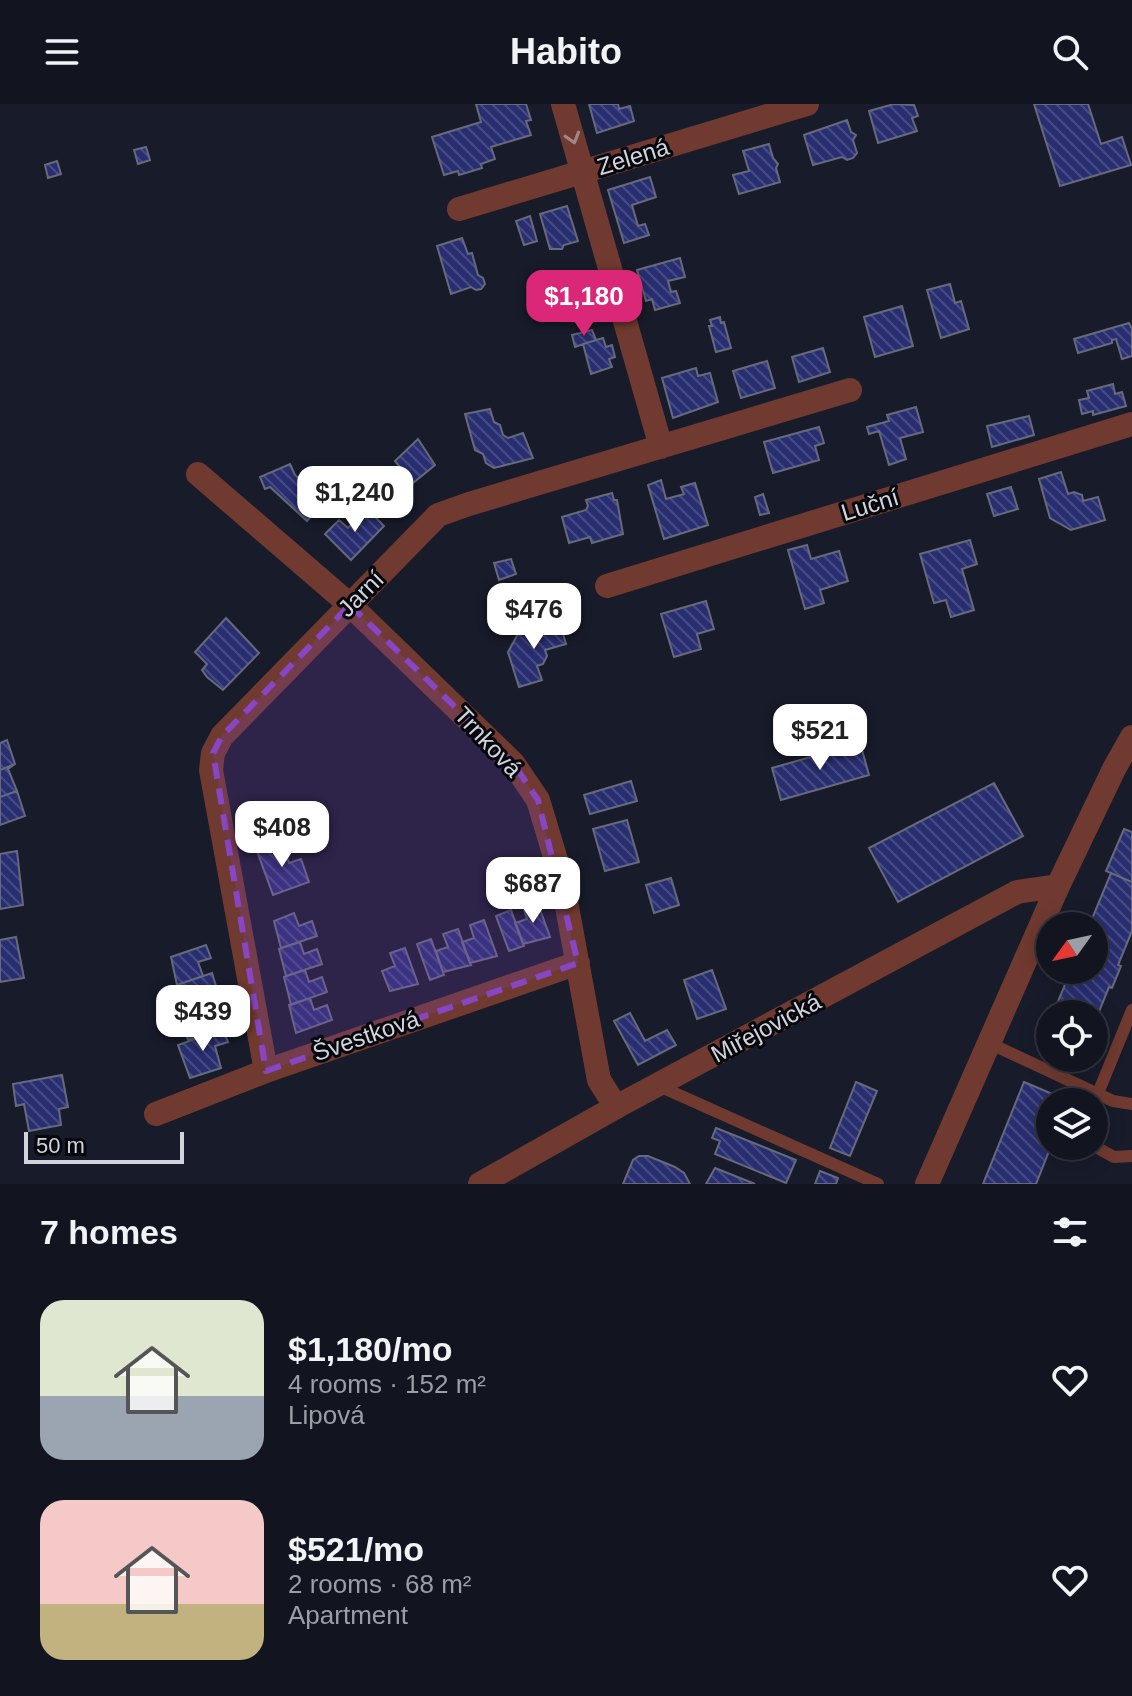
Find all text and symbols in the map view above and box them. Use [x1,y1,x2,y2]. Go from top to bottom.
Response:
icon: menu [40,30,84,74]
icon: search [1048,30,1092,74]
text: Habito [510,31,622,72]
one-way arrow [564,131,580,144]
street label: Zelená [594,133,673,180]
pin: $1,180 [519,270,649,338]
text: $1,180 [544,281,624,311]
pin: $1,240 [290,466,420,534]
text: $1,240 [315,477,395,507]
street label: Luční [838,483,902,526]
street label: Jarní [332,565,389,622]
pin: $476 [487,583,581,651]
text: $476 [505,594,563,624]
street label: Trnková [449,701,528,783]
pin: $521 [773,704,867,772]
text: $521 [791,715,849,745]
pin: $408 [235,801,329,869]
text: $408 [253,812,311,842]
pin: $687 [486,857,580,925]
text: $687 [504,868,562,898]
north arrow [1036,912,1108,984]
map controls [1036,912,1108,1160]
pin: $439 [156,985,250,1053]
street label: Miřejovická [706,987,826,1068]
text: $439 [174,996,232,1026]
button: locate [1036,1000,1108,1072]
street label: Švestková [309,1005,423,1066]
button: layers [1036,1088,1108,1160]
scale bar [24,1128,184,1164]
text: 50 m [36,1133,85,1158]
icon: filters [1048,1210,1092,1254]
text: 7 homes [40,1213,178,1251]
text: $1,180/mo [288,1330,452,1368]
icon: home [104,1332,200,1428]
icon: heart [1048,1358,1092,1402]
text: 4 rooms · 152 m² [288,1369,486,1399]
text: Lipová [288,1400,365,1430]
text: $521/mo [288,1530,424,1568]
icon: home [104,1532,200,1628]
icon: heart [1048,1558,1092,1602]
text: 2 rooms · 68 m² [288,1569,472,1599]
text: Apartment [288,1600,408,1630]

